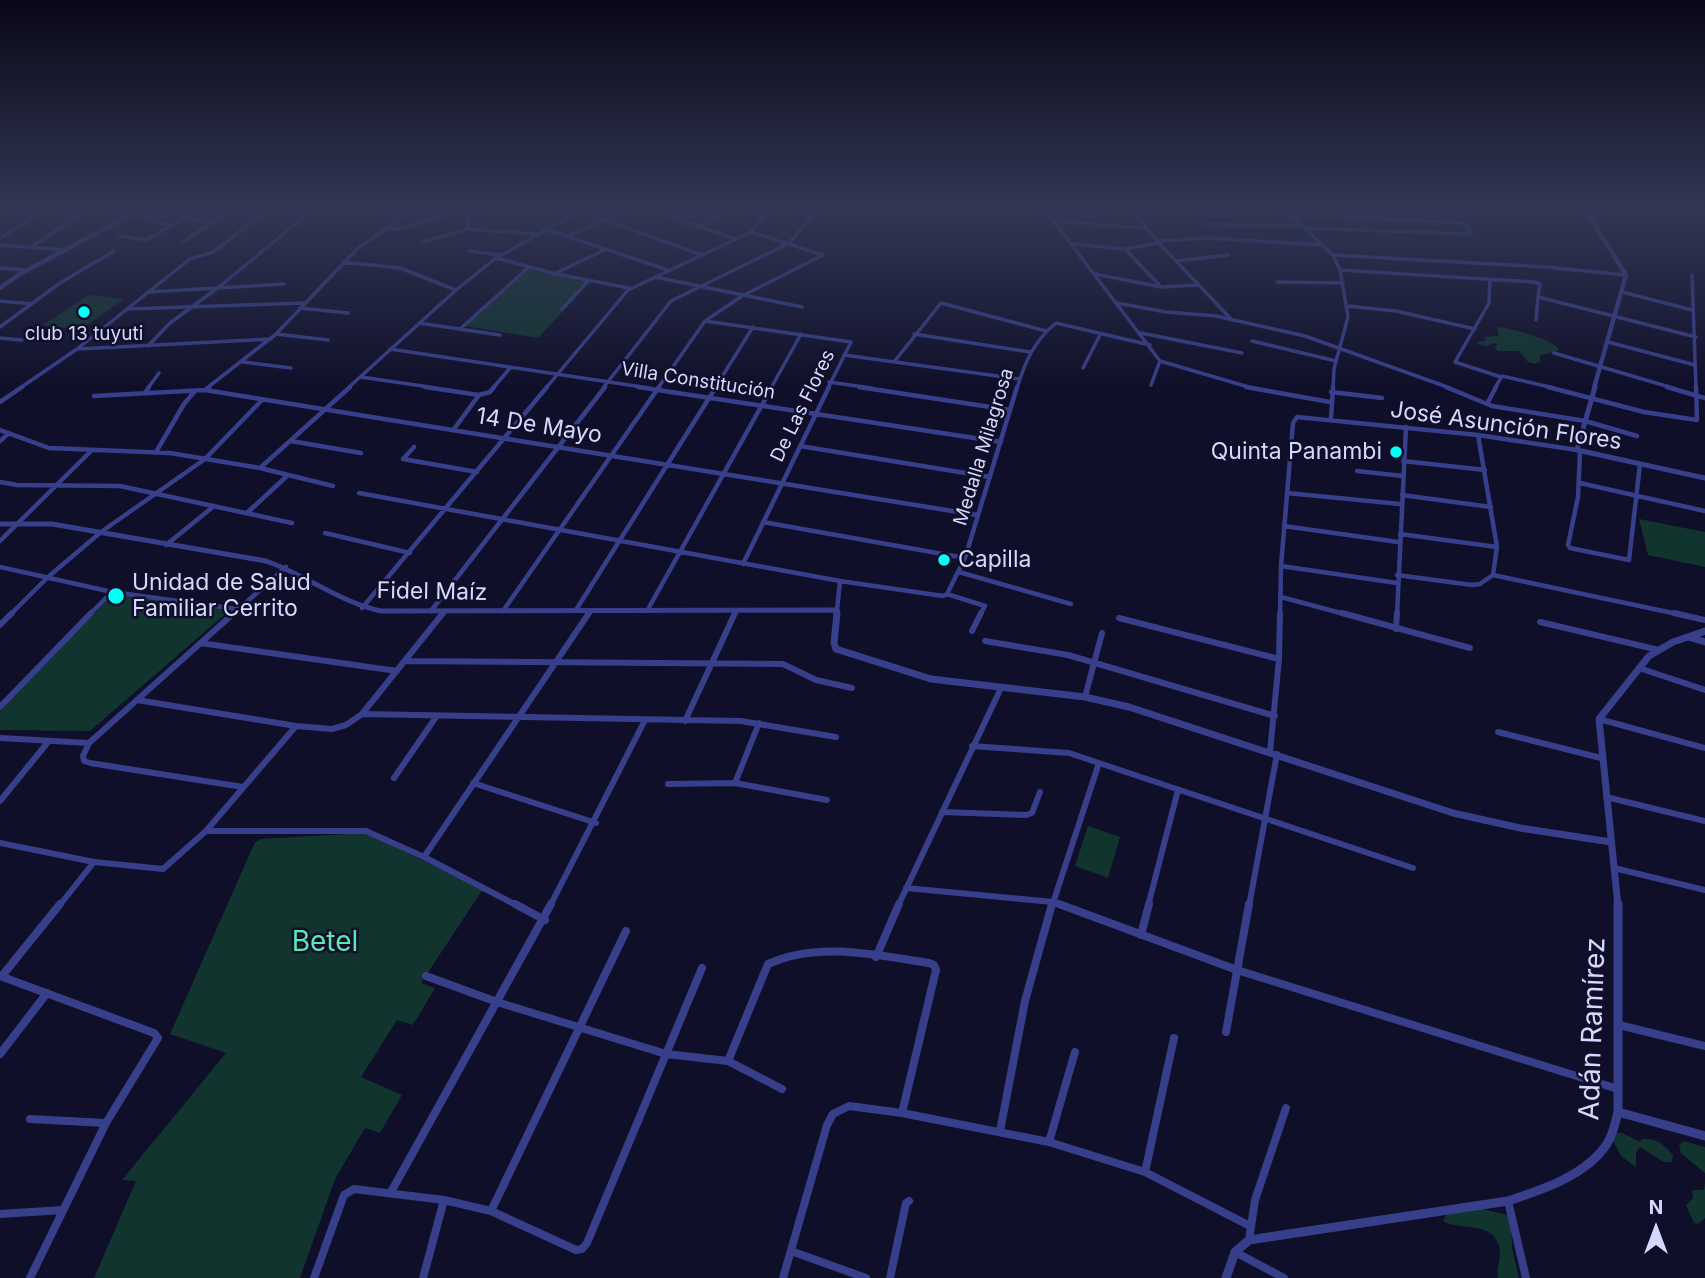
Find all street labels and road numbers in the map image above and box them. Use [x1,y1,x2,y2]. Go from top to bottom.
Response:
street label: De Las Flores [766,346,840,466]
street label: Villa Constitución [619,358,777,404]
street label: Medalla Milagrosa [949,366,1019,528]
street label: José Asunción Flores [1388,396,1624,456]
street label: 14 De Mayo [474,402,604,450]
street label: Fidel Maíz [376,577,488,607]
street label: Adán Ramírez [1573,937,1613,1121]

